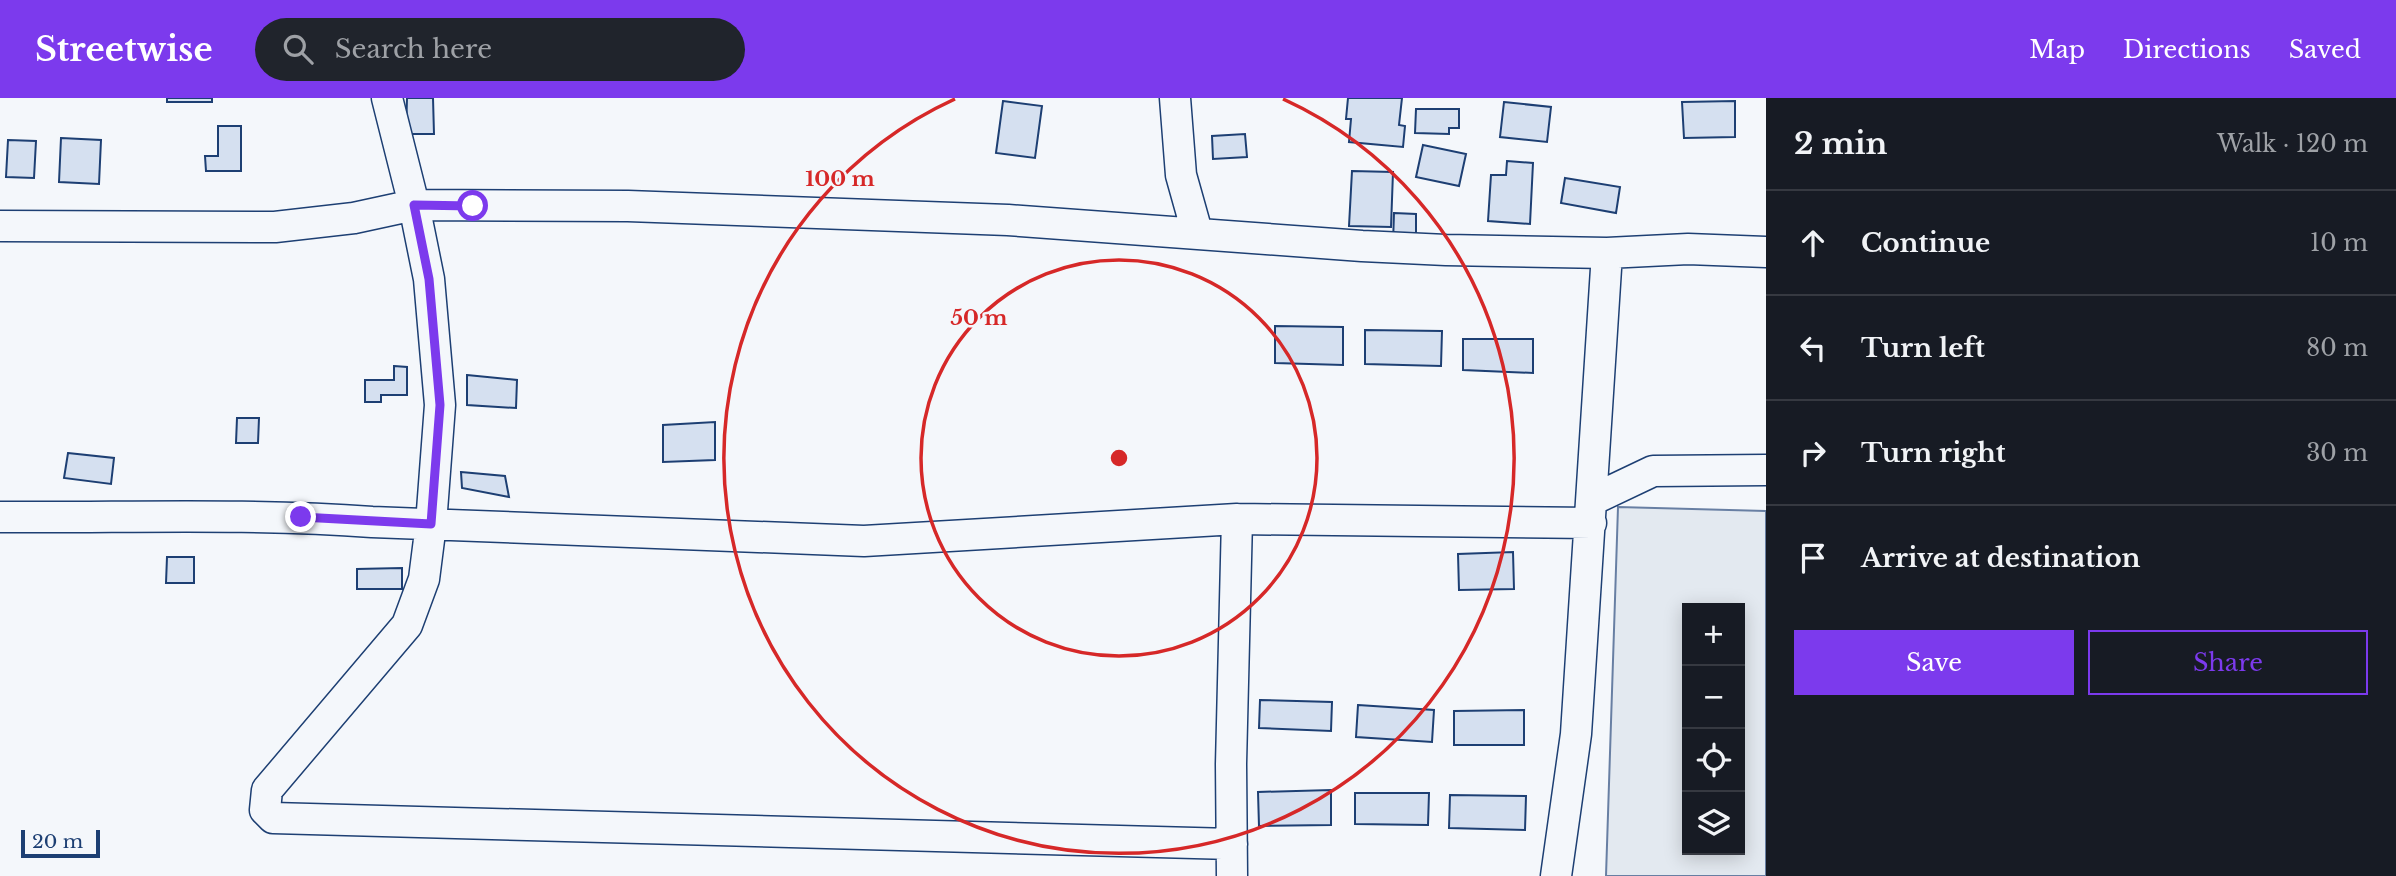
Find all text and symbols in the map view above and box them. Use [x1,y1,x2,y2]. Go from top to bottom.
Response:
search box [255,18,745,81]
text: Streetwise [35,29,213,70]
icon: search [279,30,317,68]
text: Search here [335,33,492,65]
text: Map [2029,35,2085,64]
text: Directions [2123,35,2251,64]
text: Saved [2289,35,2361,64]
text: 2 min [1794,125,1887,162]
text: Walk · 120 m [2217,130,2368,158]
text: 100 m [805,166,875,192]
route start [457,190,488,221]
icon: ahead [1794,224,1832,262]
text: Continue [1861,227,1990,259]
text: 10 m [2310,229,2368,257]
text: 50 m [950,305,1008,331]
icon: left [1794,329,1832,367]
text: Turn left [1861,332,1985,364]
text: 80 m [2306,334,2368,362]
icon: right [1794,434,1832,472]
text: Turn right [1861,437,2006,469]
text: 30 m [2306,439,2368,467]
centre of rings [1107,446,1131,470]
route end [285,501,316,532]
icon: arrive [1794,539,1832,577]
text: Arrive at destination [1861,542,2141,574]
map controls [1682,603,1745,855]
button: + [1682,603,1745,666]
button: Save [1794,630,2074,695]
button: Share [2088,630,2368,695]
button: − [1682,666,1745,729]
button: locate [1682,729,1745,792]
button: layers [1682,792,1745,855]
scale bar [21,827,100,859]
text: 20 m [32,830,83,853]

